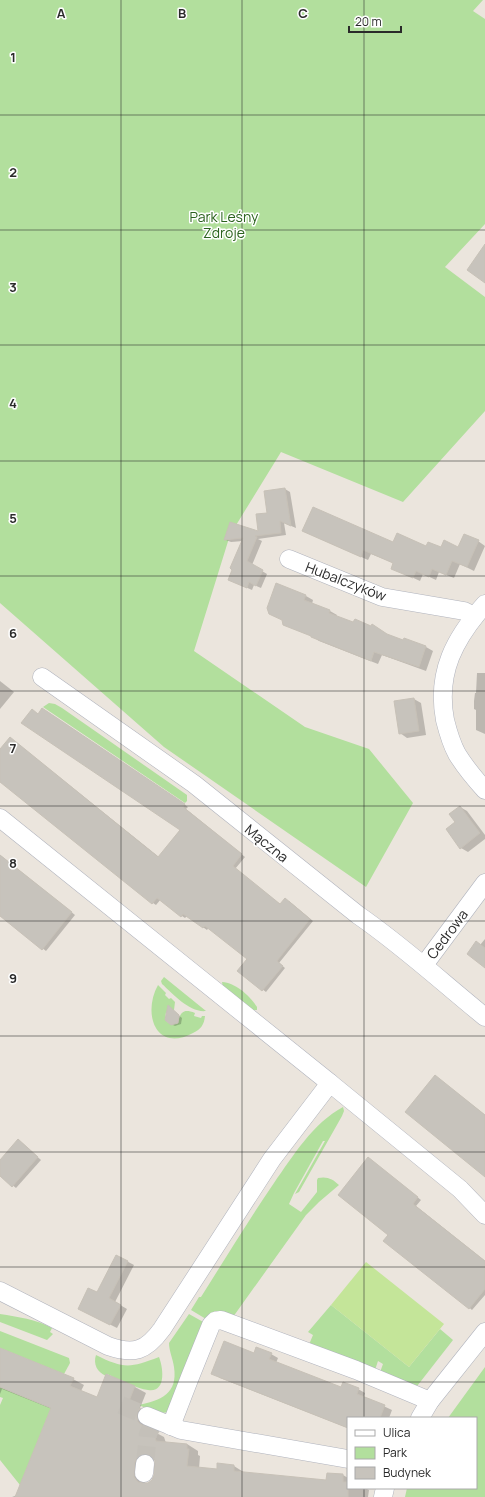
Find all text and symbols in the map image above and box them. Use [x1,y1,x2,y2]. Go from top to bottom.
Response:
text: A [57,4,66,22]
text: B [178,4,186,22]
text: C [298,4,308,22]
scale bar [349,8,401,34]
text: 20 m [355,13,382,30]
text: 1 [10,48,16,66]
text: 2 [9,163,17,181]
park label: Park Leśny Zdroje [190,207,259,242]
text: 3 [9,278,17,296]
text: 4 [9,394,17,412]
text: 5 [9,509,17,527]
street label: Hubalczyków [303,557,389,605]
text: 6 [9,624,17,642]
text: 7 [10,739,17,757]
street label: Mączna [241,820,293,866]
text: 8 [9,854,17,872]
street label: Cedrowa [422,905,472,963]
text: 9 [9,969,17,987]
legend [347,1417,477,1489]
text: Ulica [383,1424,410,1441]
text: Park [383,1444,408,1461]
text: Budynek [383,1464,432,1481]

